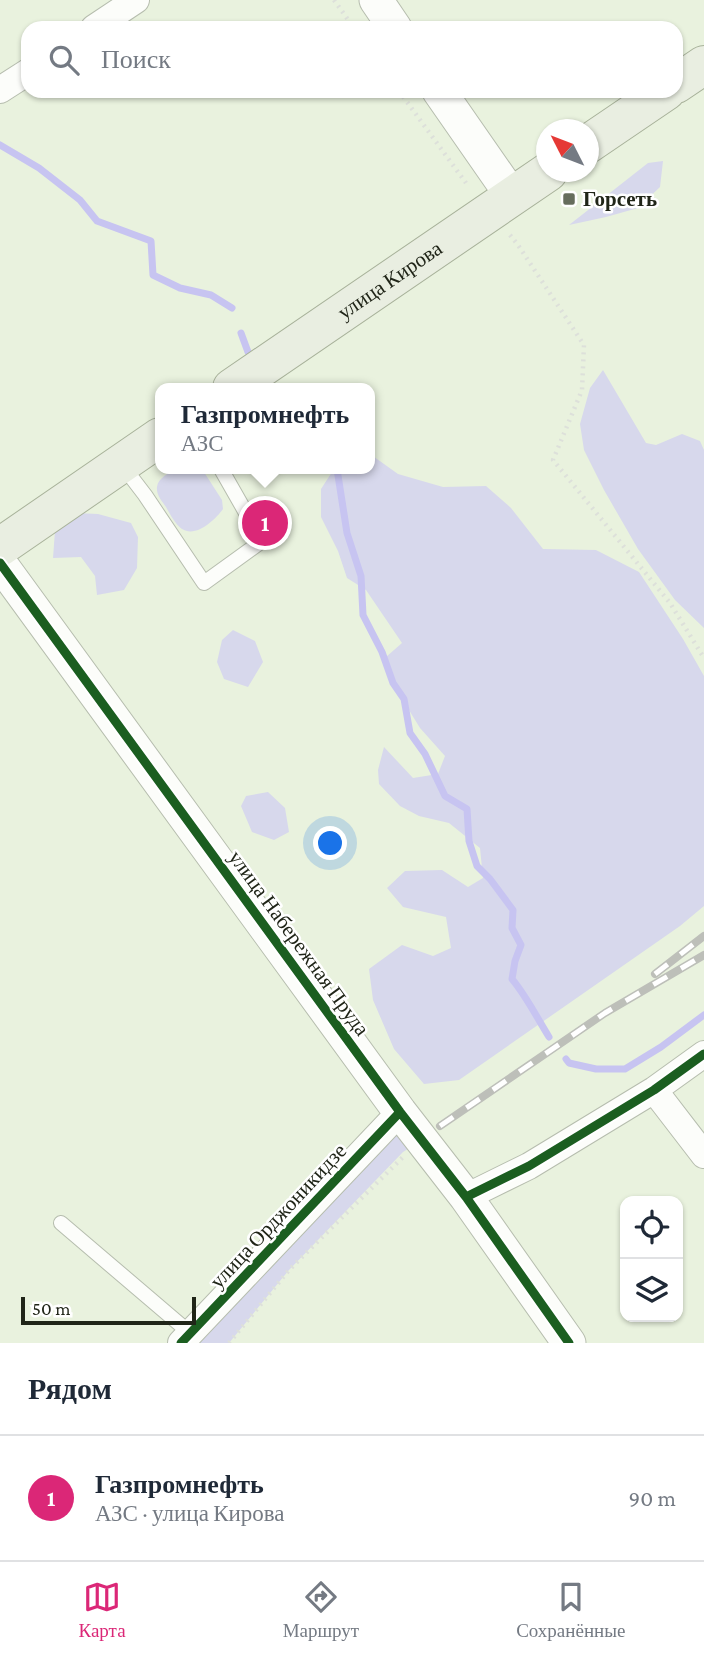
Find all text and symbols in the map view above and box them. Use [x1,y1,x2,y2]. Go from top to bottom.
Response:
search box [21,21,683,98]
icon: search [45,41,83,79]
text: Поиск [101,45,171,74]
north arrow [536,119,599,182]
place label: Горсеть [583,187,657,211]
marker: Горсеть [561,191,577,207]
street label: улица Кирова [333,236,447,324]
popup [155,383,375,474]
text: Газпромнефть [181,400,349,429]
text: АЗС [181,430,224,456]
pin: 1 [242,497,288,549]
your location [313,826,347,860]
street label: улица Набережная Пруда [224,846,375,1041]
street label: улица Орджоникидзе [205,1139,351,1293]
map controls [620,1196,683,1322]
button: locate [620,1196,683,1259]
button: layers [620,1259,683,1322]
scale bar [21,1294,196,1326]
text: 50 m [32,1298,71,1319]
text: Рядом [28,1372,112,1405]
text: Газпромнефть [95,1470,264,1499]
text: 1 [47,1485,55,1511]
text: 90 m [629,1485,676,1511]
text: АЗС · улица Кирова [95,1500,285,1526]
tab: Карта [79,1578,126,1642]
tab: Маршрут [283,1578,359,1642]
tab: Сохранённые [516,1578,625,1642]

